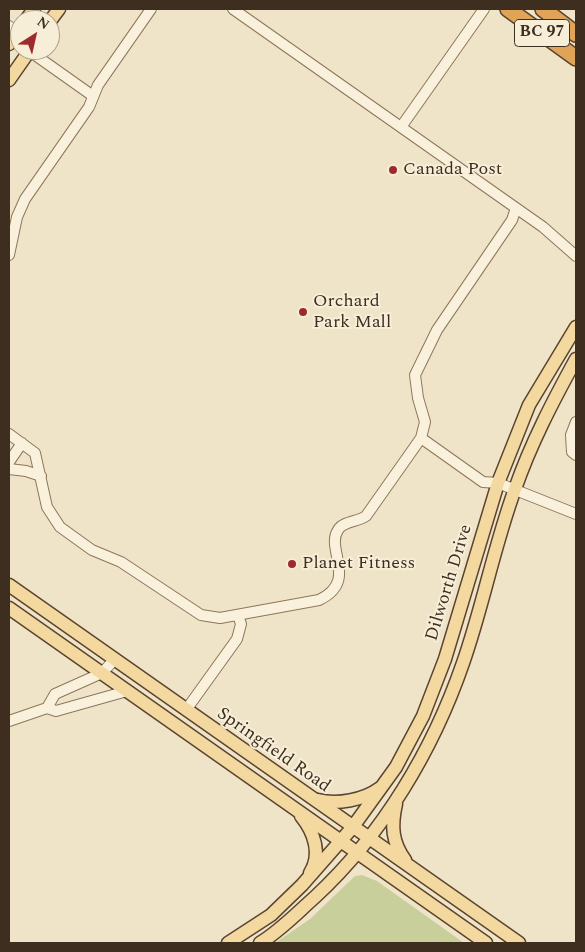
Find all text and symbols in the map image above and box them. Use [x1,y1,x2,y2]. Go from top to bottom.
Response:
north arrow [10,10,60,60]
text: N [33,11,54,35]
road number: BC 97 [514,19,570,46]
place label: Canada Post [403,159,502,181]
marker: Canada Post [387,164,399,176]
place label: Orchard Park Mall [313,291,391,334]
marker: Orchard Park Mall [297,306,309,318]
street label: Dilworth Drive [422,522,478,644]
place label: Planet Fitness [302,553,415,575]
marker: Planet Fitness [286,558,298,570]
street label: Springfield Road [212,704,334,798]

